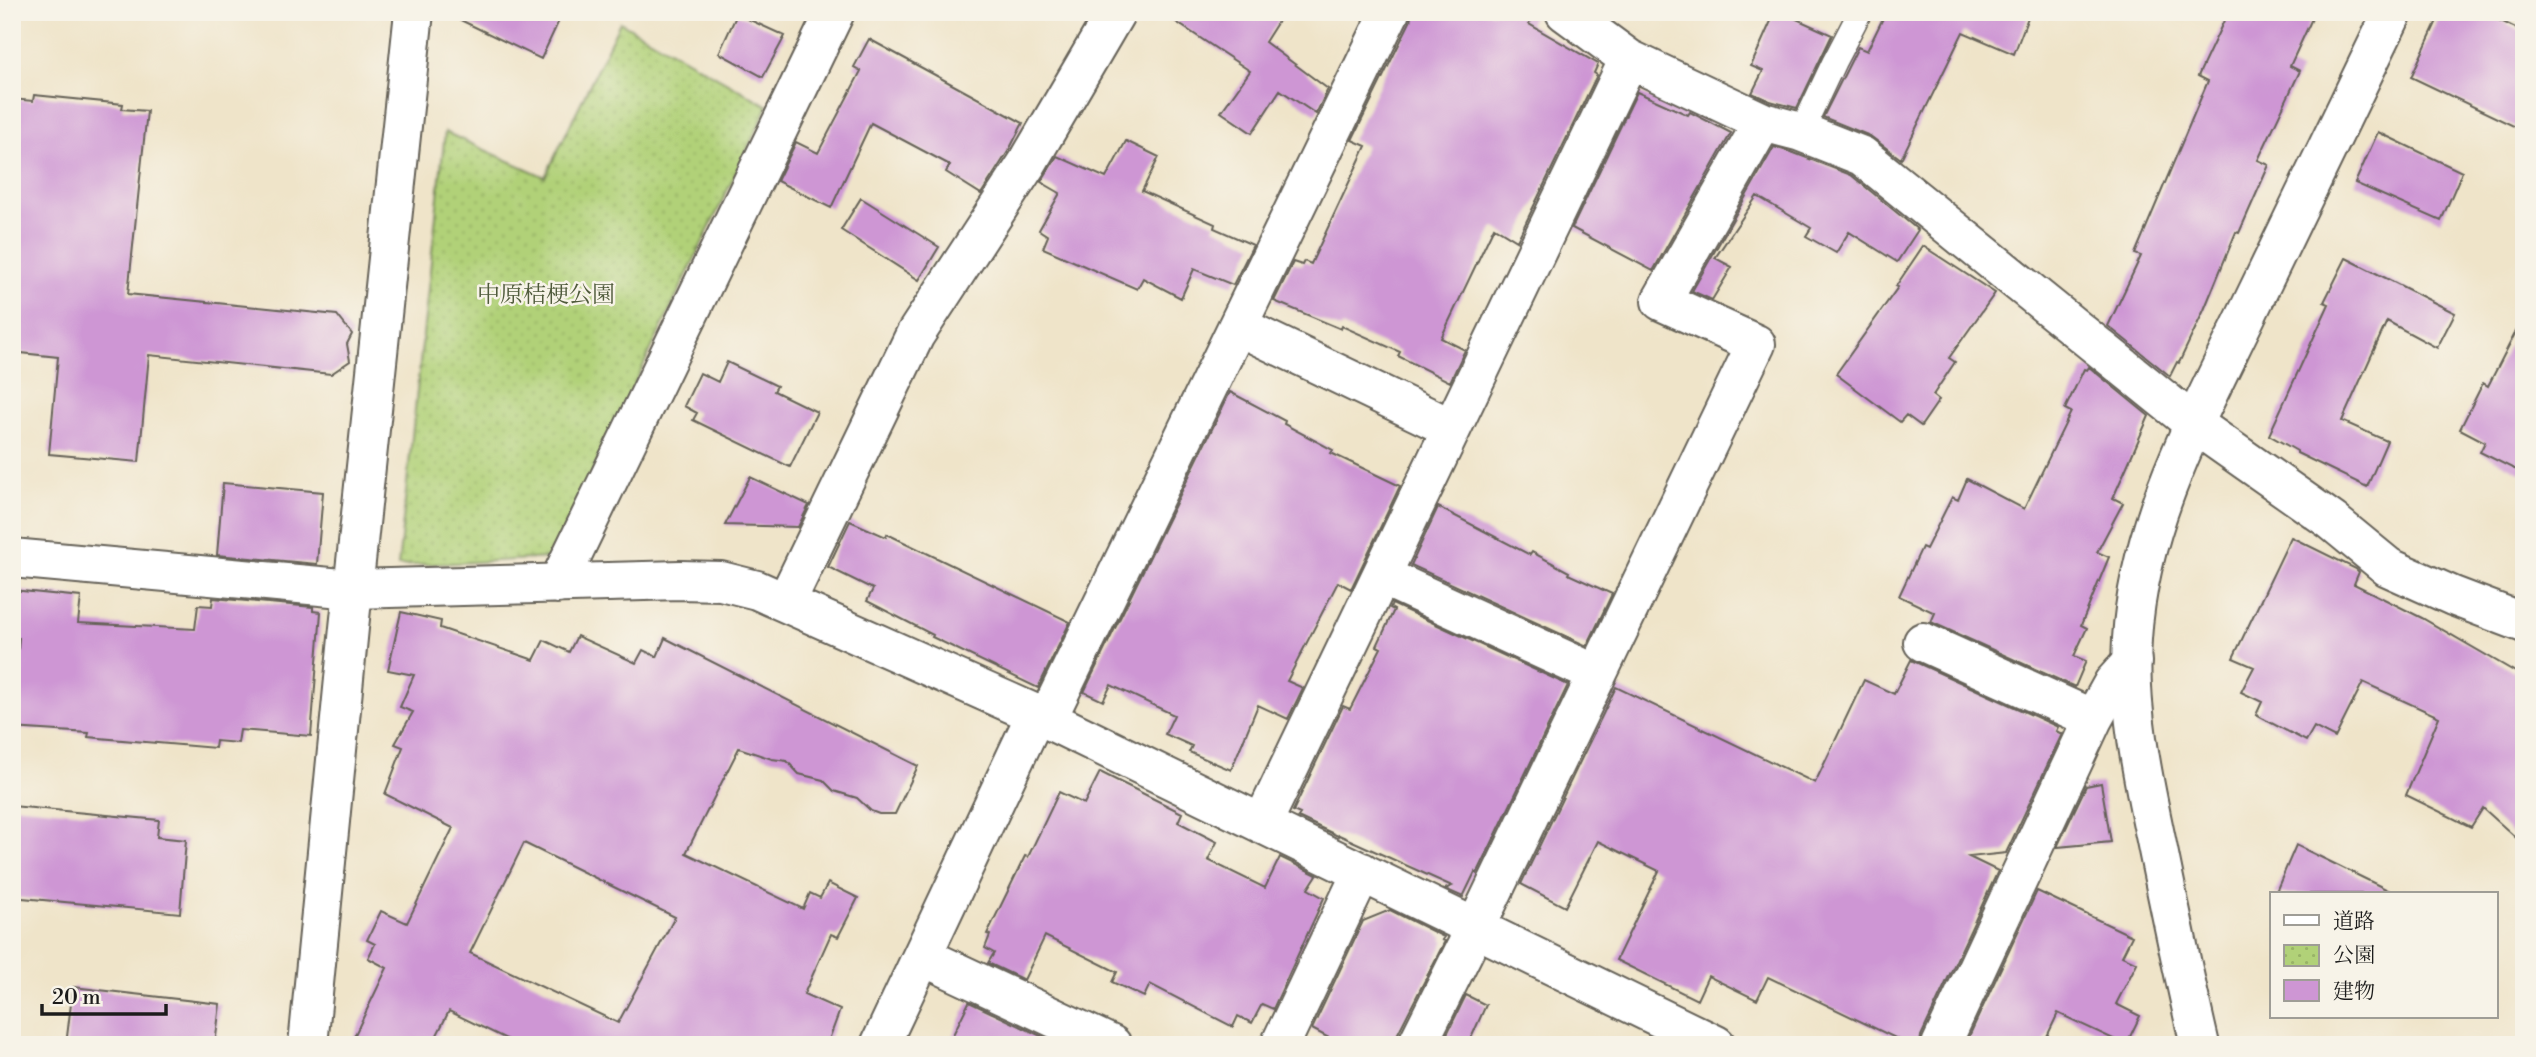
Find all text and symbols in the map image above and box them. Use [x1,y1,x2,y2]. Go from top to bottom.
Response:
park label: 中原桔梗公園 [477,281,615,309]
legend [2270,892,2498,1018]
text: 道路 [2333,909,2375,935]
text: 公園 [2333,943,2375,969]
scale bar [42,973,166,1017]
text: 建物 [2333,979,2375,1005]
text: 20 m [52,985,101,1011]

